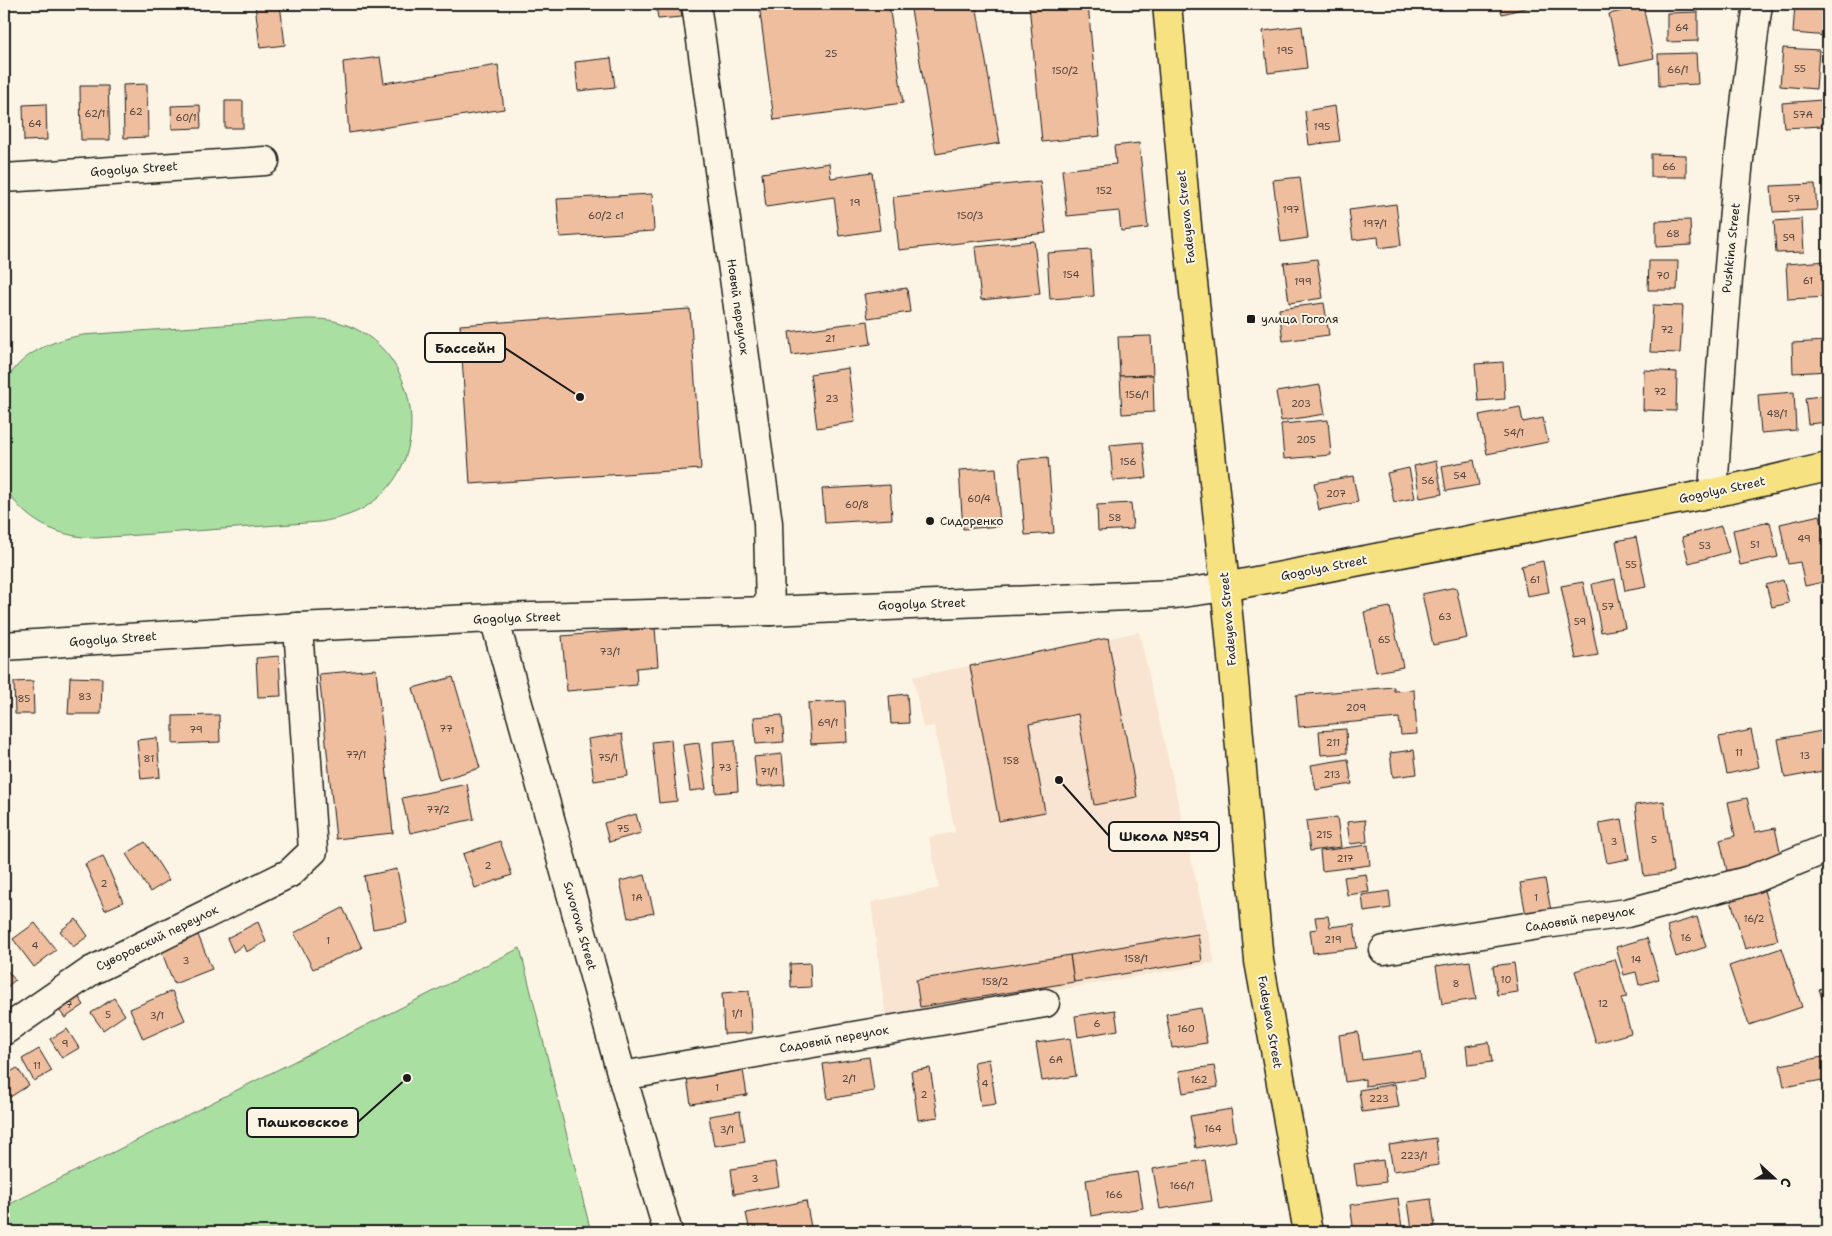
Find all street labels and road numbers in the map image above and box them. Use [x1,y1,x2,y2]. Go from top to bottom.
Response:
street label: Gogolya Street [90,158,178,180]
street label: Fadeyeva Street [1173,169,1199,265]
street label: Pushkina Street [1718,202,1744,294]
street label: Новый переулок [723,258,753,357]
street label: Gogolya Street [1677,473,1767,507]
street label: Gogolya Street [1279,552,1369,584]
street label: Fadeyeva Street [1216,571,1240,667]
street label: Gogolya Street [878,594,966,614]
street label: Gogolya Street [473,608,561,628]
street label: Gogolya Street [69,628,157,650]
street label: Suvorova Street [560,880,600,972]
street label: Суворовский переулок [93,901,221,975]
street label: Садовый переулок [1524,902,1637,936]
street label: Fadeyeva Street [1254,974,1286,1070]
street label: Садовый переулок [778,1021,891,1056]

